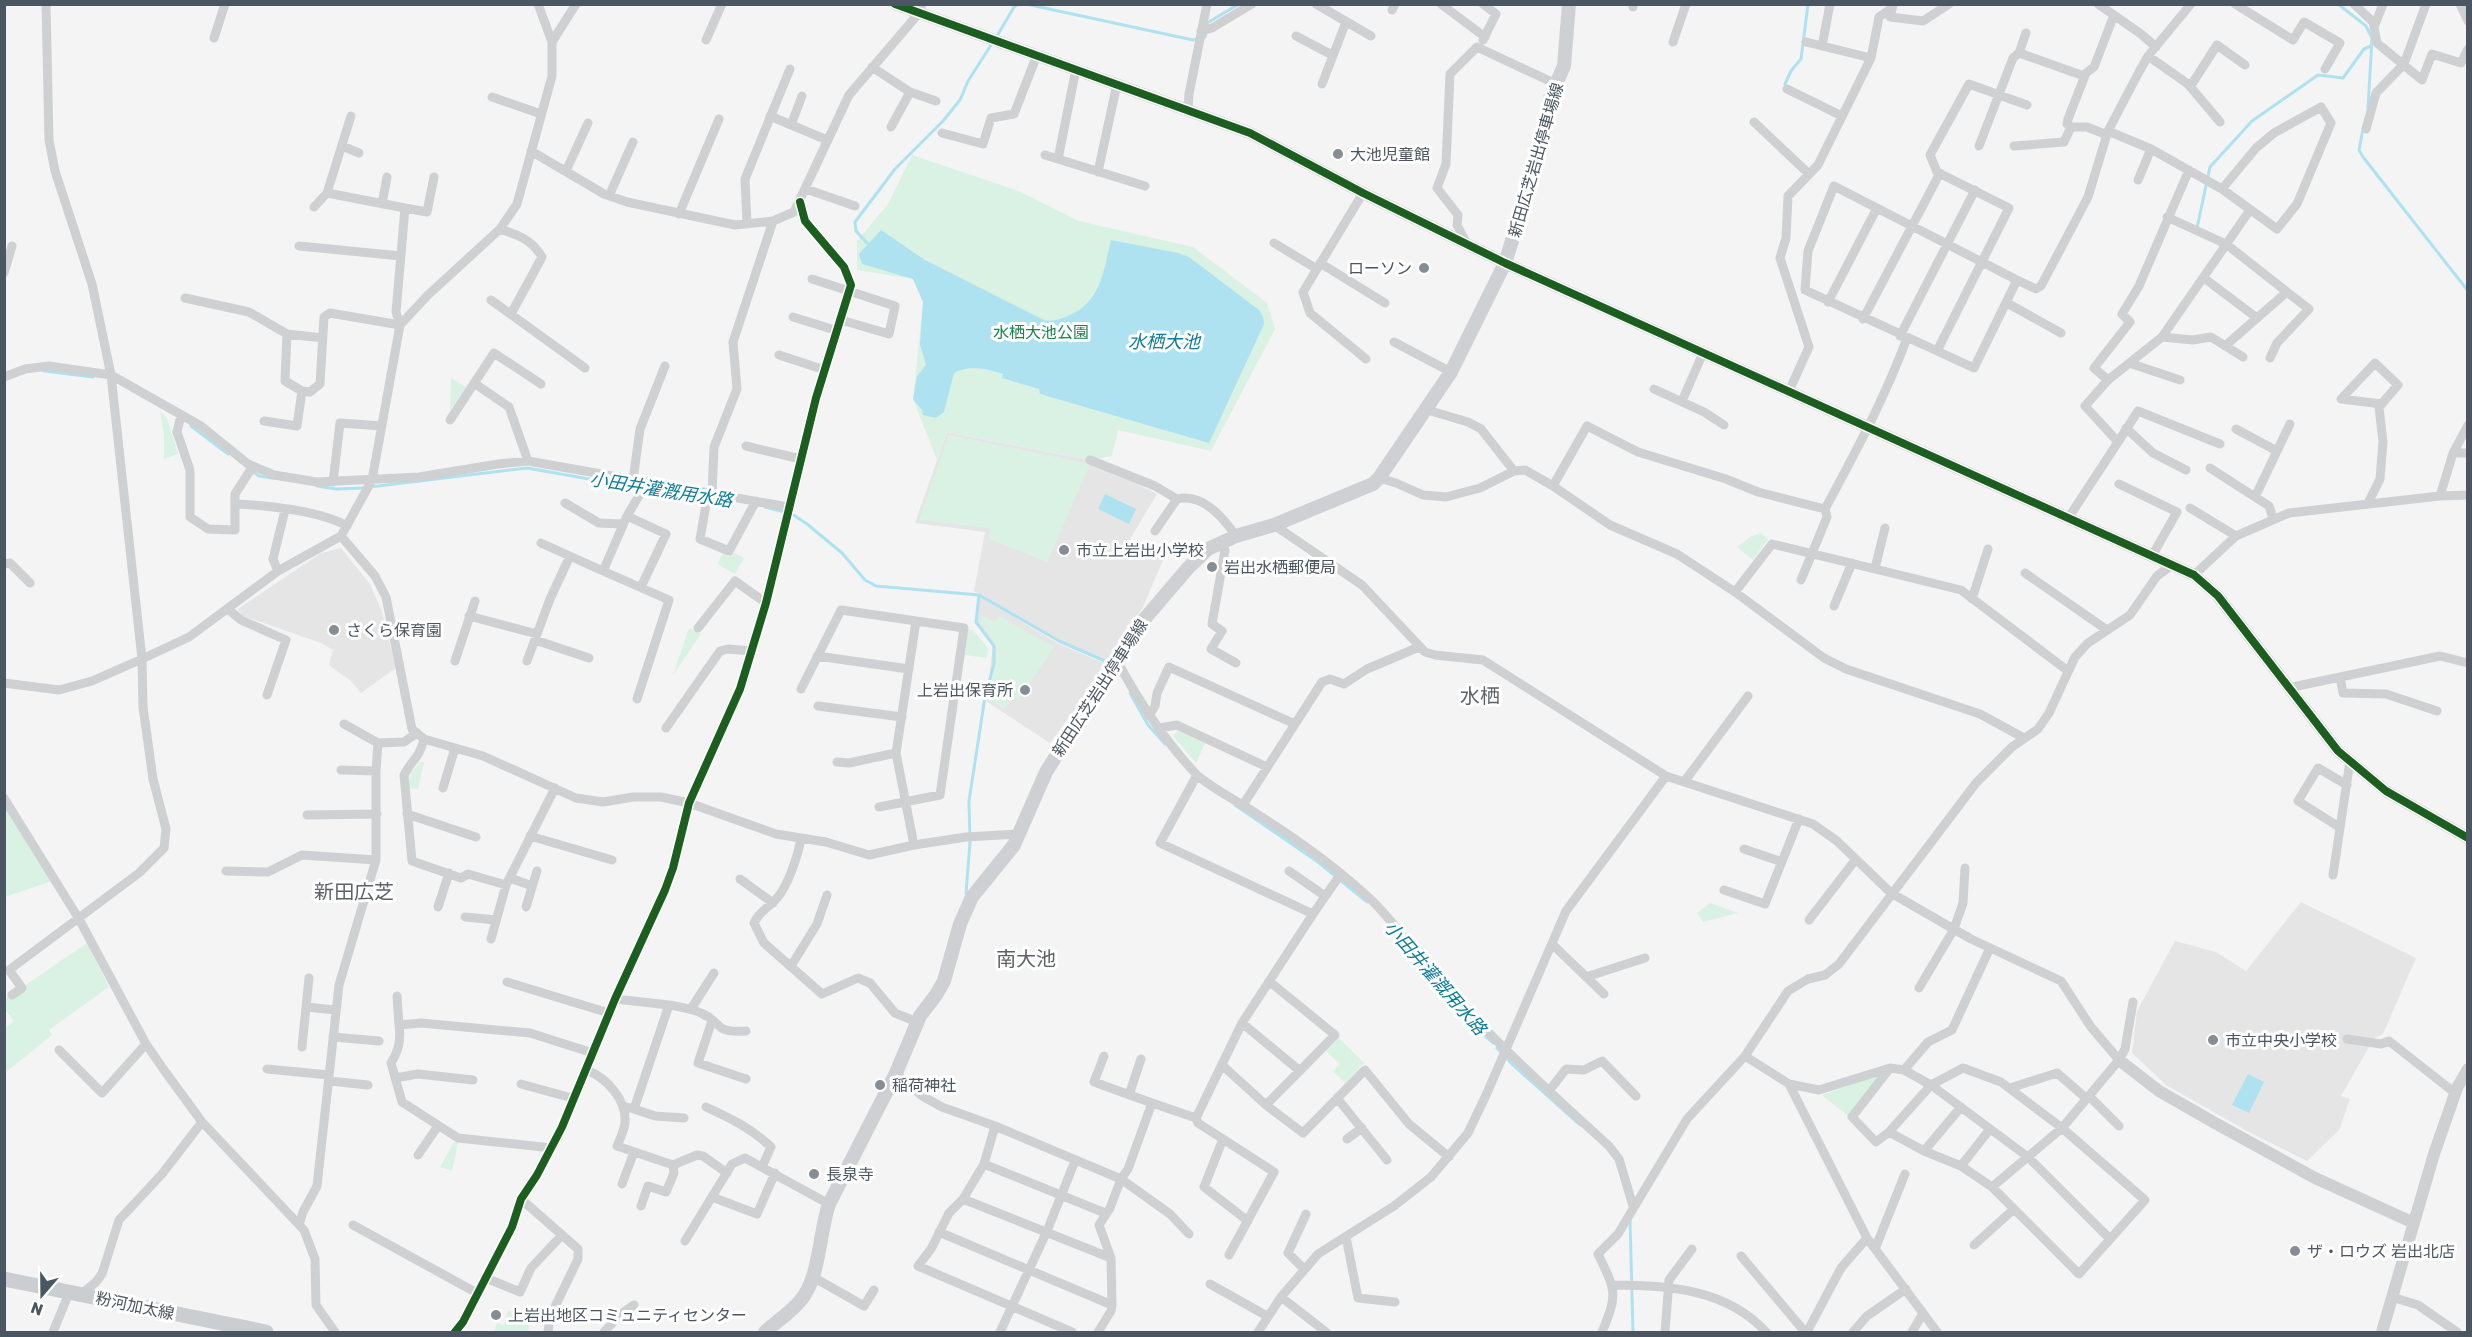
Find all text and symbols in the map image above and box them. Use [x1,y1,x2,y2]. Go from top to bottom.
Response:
street label: 新田広芝岩出停車場線 [1505,80,1567,240]
place label: 大池児童館 [1350,145,1430,164]
marker: 大池児童館 [1331,147,1345,161]
place label: ローソン [1348,259,1412,278]
marker: ローソン [1417,261,1431,275]
park label: 水栖大池公園 [993,323,1089,342]
water label: 水栖大池 [1128,331,1202,353]
water label: 小田井灌漑用水路 [588,468,736,512]
place label: 市立上岩出小学校 [1076,541,1204,560]
marker: 市立上岩出小学校 [1057,543,1071,557]
place label: 岩出水栖郵便局 [1224,558,1336,577]
marker: 岩出水栖郵便局 [1205,560,1219,574]
street label: 新田広芝岩出停車場線 [1048,616,1152,760]
place label: さくら保育園 [346,621,442,640]
marker: さくら保育園 [327,623,341,637]
place label: 上岩出保育所 [917,681,1013,700]
marker: 上岩出保育所 [1018,683,1032,697]
district label: 水栖 [1460,684,1500,708]
district label: 新田広芝 [314,880,394,904]
water label: 小田井灌漑用水路 [1379,916,1492,1041]
district label: 南大池 [996,947,1056,971]
place label: 市立中央小学校 [2225,1031,2337,1050]
marker: 市立中央小学校 [2206,1033,2220,1047]
place label: 稲荷神社 [892,1076,956,1095]
marker: 稲荷神社 [873,1078,887,1092]
place label: 長泉寺 [826,1165,874,1184]
marker: 長泉寺 [807,1167,821,1181]
place label: ザ・ロウズ 岩出北店 [2307,1242,2455,1261]
marker: ザ・ロウズ 岩出北店 [2288,1244,2302,1258]
north arrow [12,1265,72,1325]
street label: 粉河加太線 [94,1288,176,1324]
text: N [28,1298,46,1320]
place label: 上岩出地区コミュニティセンター [508,1306,747,1325]
marker: 上岩出地区コミュニティセンター [489,1308,503,1322]

